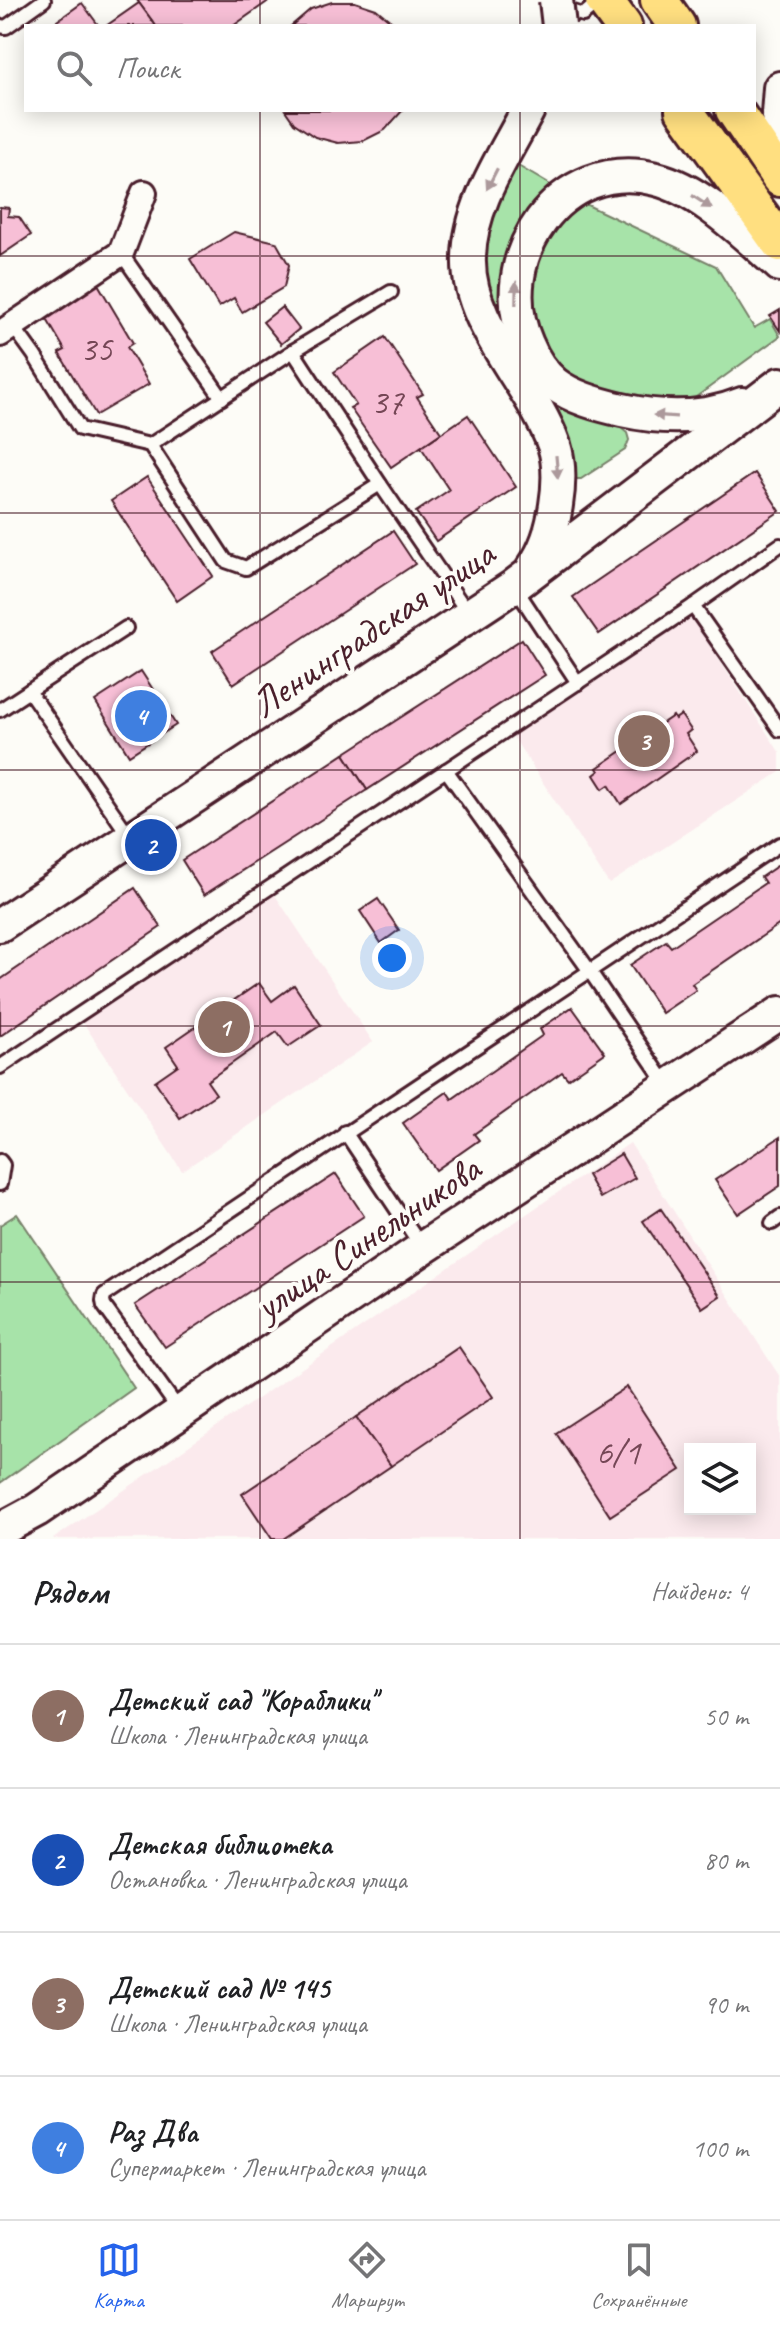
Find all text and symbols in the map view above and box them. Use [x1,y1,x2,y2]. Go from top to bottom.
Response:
search box [24,24,756,112]
icon: search [52,46,96,90]
text: Поиск [116,49,179,87]
one-way arrow [486,168,499,191]
one-way arrow [691,195,712,210]
one-way arrow [510,280,523,305]
house number: 35 [80,326,114,372]
house number: 37 [371,379,405,425]
one-way arrow [652,409,677,422]
one-way arrow [551,454,564,479]
street label: Ленинградская улица [241,527,506,729]
pin: 4 [115,686,167,746]
pin: 3 [618,711,670,771]
pin: 2 [125,815,177,875]
your location [372,938,412,978]
pin: 1 [198,997,250,1057]
street label: улица Синельникова [244,1142,492,1333]
house number: 6/1 [596,1429,642,1475]
map controls [684,1443,756,1515]
button: layers [684,1443,756,1515]
text: Рядом [32,1570,108,1613]
text: Найдено: 4 [651,1575,748,1608]
text: Детский сад "Кораблики" [108,1681,376,1719]
text: 1 [52,1700,64,1733]
text: 50 m [704,1700,748,1733]
text: Школа · Ленинградская улица [108,1719,367,1752]
text: Детская библиотека [108,1825,332,1863]
text: 2 [52,1844,64,1877]
text: 80 m [704,1844,748,1877]
text: Остановка · Ленинградская улица [108,1863,407,1896]
text: Детский сад № 145 [108,1969,330,2007]
text: 3 [52,1988,64,2021]
text: 90 m [704,1988,748,2021]
text: Школа · Ленинградская улица [108,2007,367,2040]
text: Раз Два [108,2113,198,2151]
text: 4 [52,2132,64,2165]
text: 100 m [692,2132,748,2165]
text: Супермаркет · Ленинградская улица [108,2151,426,2184]
tab: Карта [94,2238,144,2314]
tab: Маршрут [331,2238,404,2314]
tab: Сохранённые [591,2238,686,2314]

